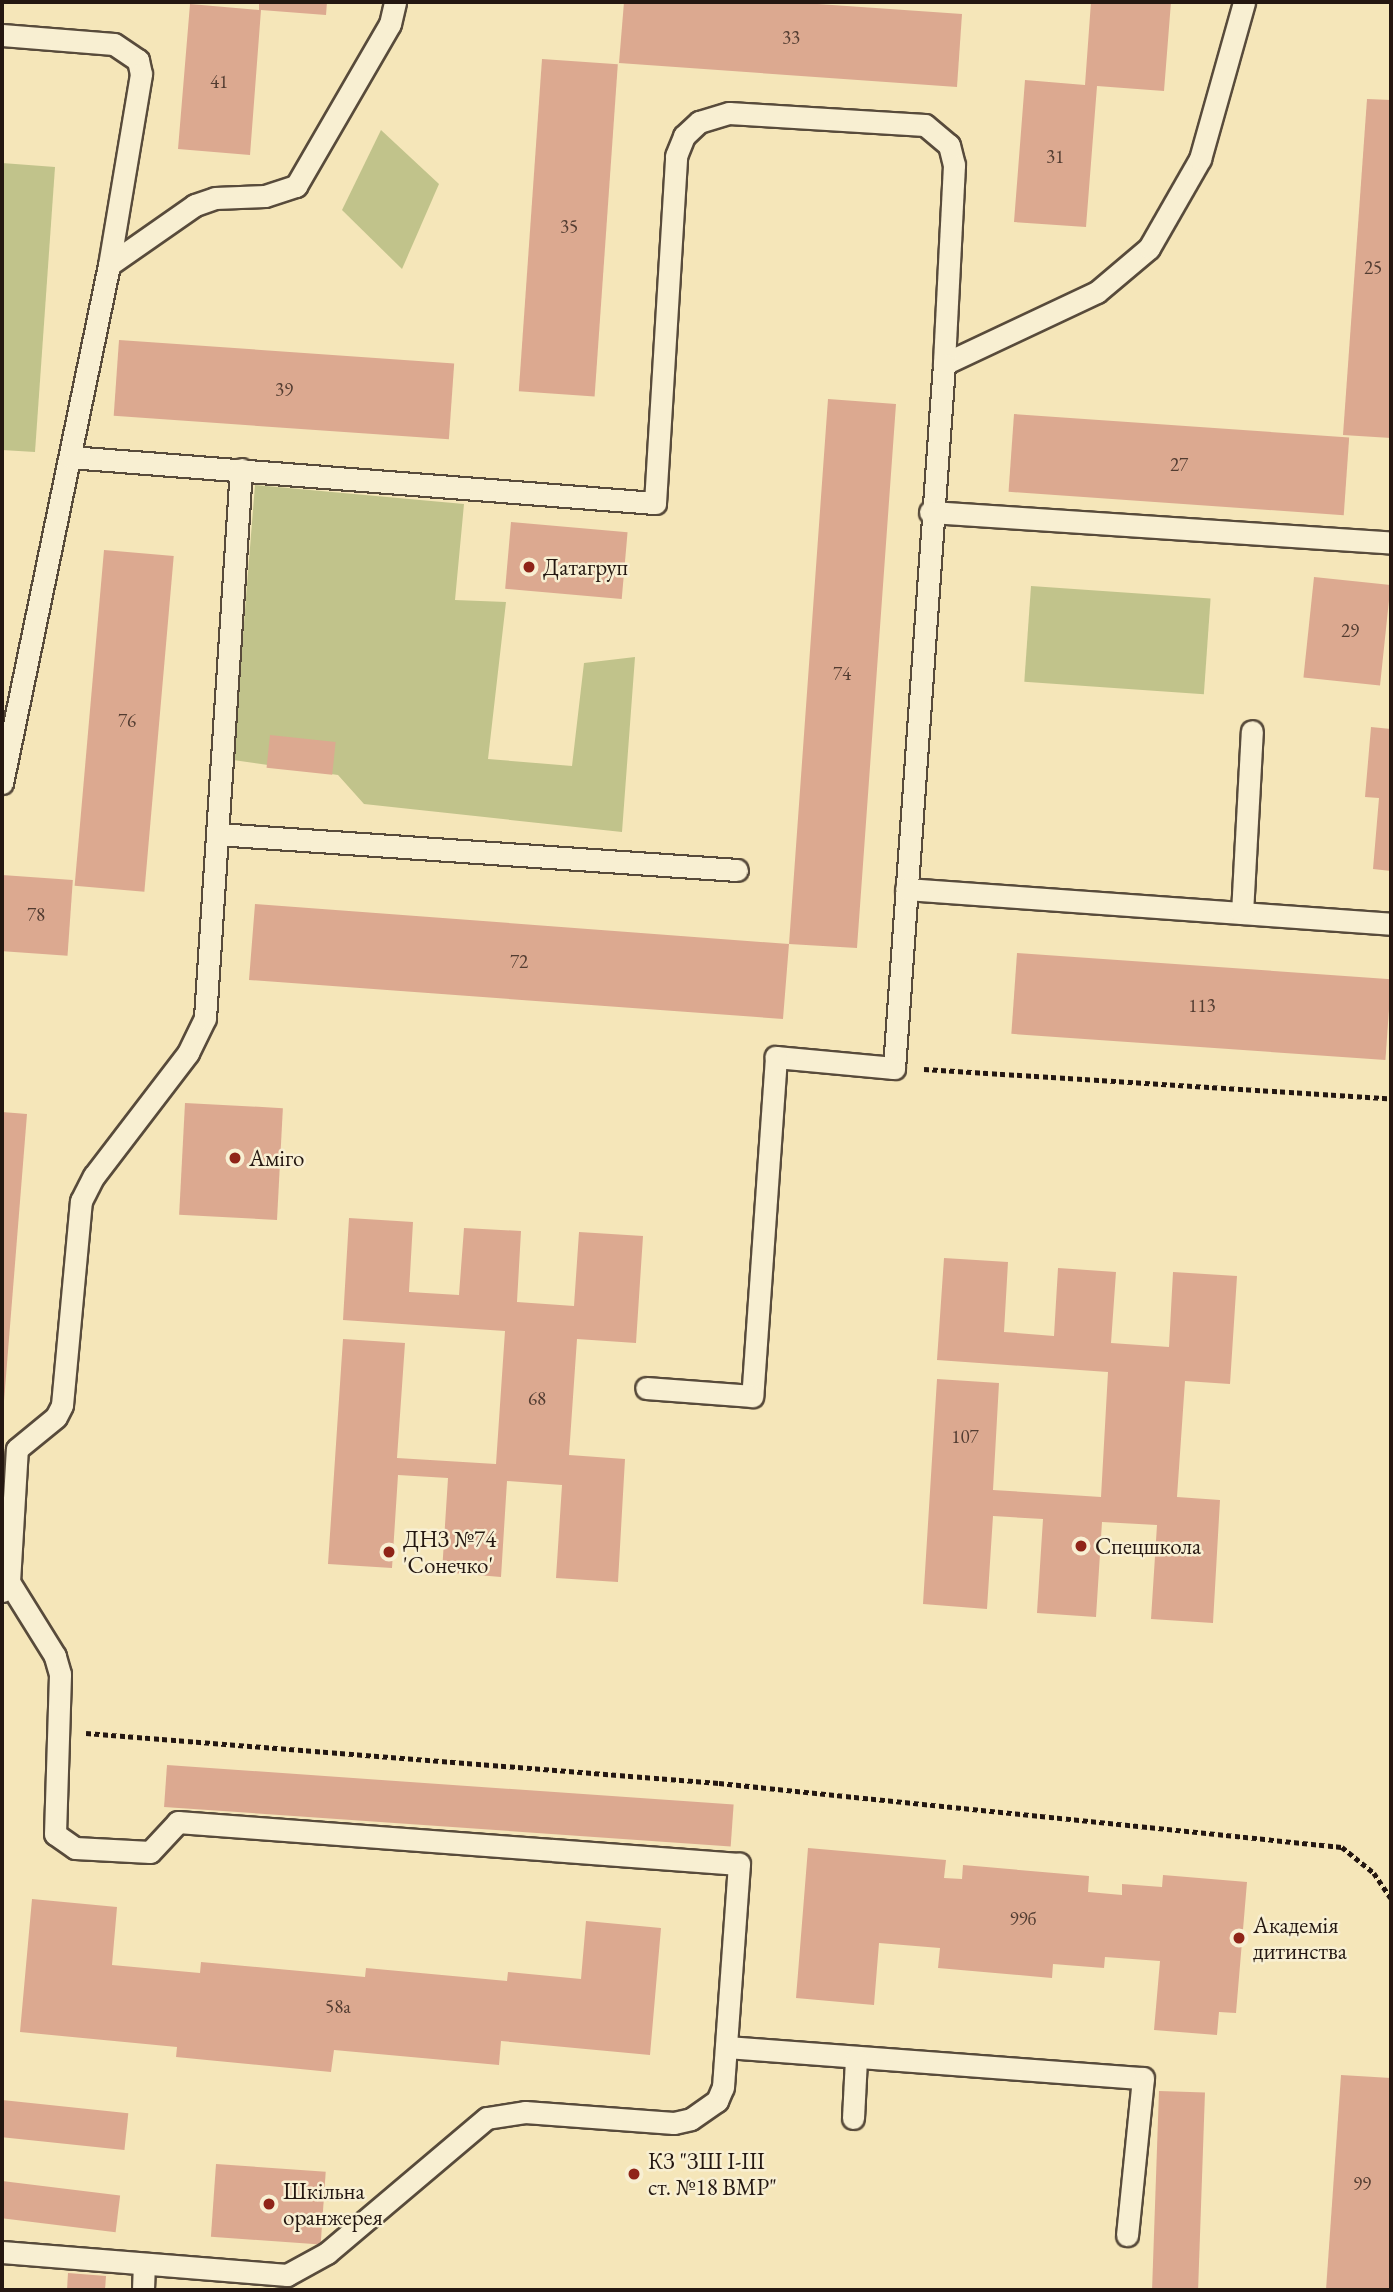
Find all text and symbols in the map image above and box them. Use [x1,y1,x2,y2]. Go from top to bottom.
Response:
house number: 33 [782,27,800,49]
house number: 41 [210,71,228,93]
house number: 31 [1046,146,1064,168]
house number: 35 [560,216,578,238]
house number: 25 [1364,257,1382,279]
house number: 39 [275,379,293,401]
house number: 27 [1170,454,1188,476]
place label: Датагруп [543,553,628,581]
marker: Датагруп [521,559,537,575]
house number: 29 [1341,620,1359,642]
house number: 74 [833,663,851,685]
house number: 76 [118,710,136,732]
house number: 78 [27,904,45,926]
house number: 72 [510,951,528,973]
house number: 113 [1188,995,1216,1017]
place label: Аміго [249,1144,304,1172]
marker: Аміго [227,1150,243,1166]
house number: 68 [528,1388,546,1410]
house number: 107 [951,1426,979,1448]
place label: ДНЗ №74 'Сонечко' [403,1525,496,1579]
place label: Спецшкола [1095,1532,1201,1560]
marker: Спецшкола [1073,1538,1089,1554]
marker: ДНЗ №74 'Сонечко' [381,1544,397,1560]
house number: 99б [1009,1908,1037,1930]
place label: Академія дитинства [1253,1911,1347,1965]
marker: Академія дитинства [1231,1930,1247,1946]
house number: 58а [325,1996,351,2018]
place label: КЗ "ЗШ І-ІІІ ст. №18 ВМР" [648,2147,777,2201]
marker: КЗ "ЗШ І-ІІІ ст. №18 ВМР" [626,2166,642,2182]
house number: 99 [1353,2173,1371,2195]
place label: Шкільна оранжерея [283,2177,383,2231]
marker: Шкільна оранжерея [261,2196,277,2212]

